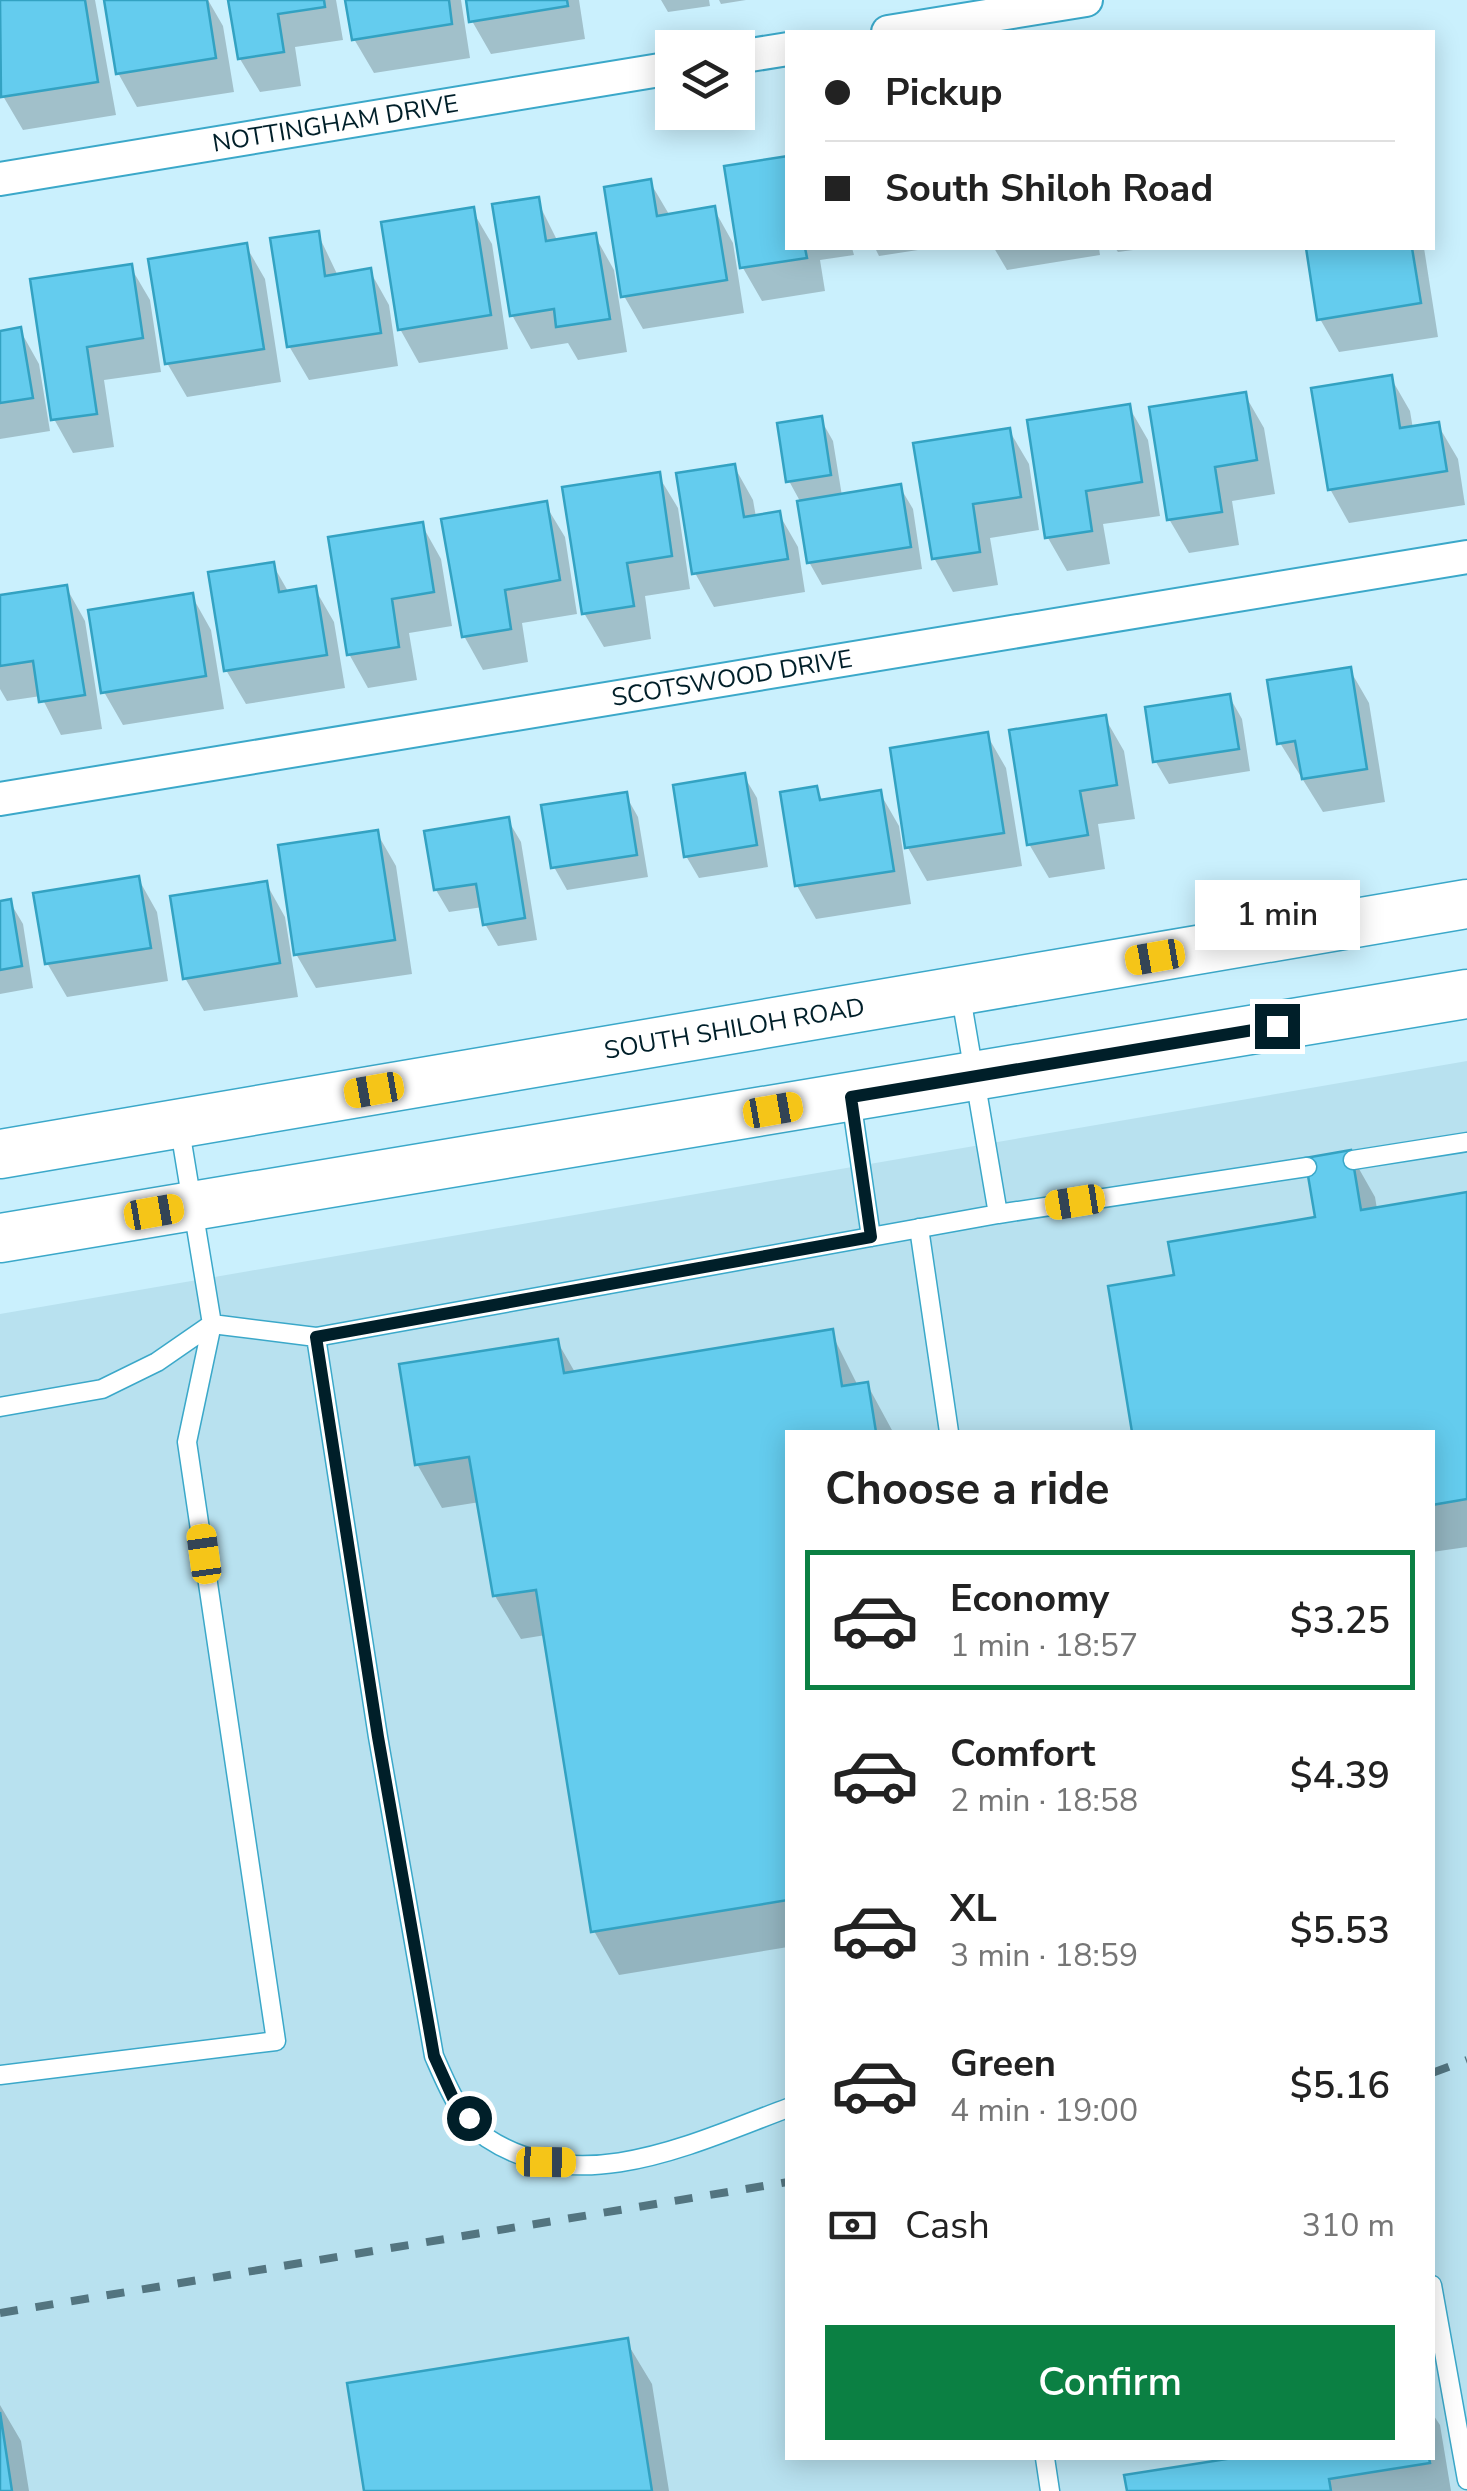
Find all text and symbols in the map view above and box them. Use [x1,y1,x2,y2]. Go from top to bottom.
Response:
map controls [655,30,755,130]
button: layers [655,30,755,130]
text: Pickup [885,67,1003,118]
street label: NOTTINGHAM DRIVE [210,87,461,161]
text: South Shiloh Road [885,163,1213,214]
street label: SCOTSWOOD DRIVE [609,642,855,715]
callout: 1 min [1194,881,1360,951]
text: 1 min [1237,893,1318,936]
car [1123,937,1187,977]
street label: SOUTH SHILOH ROAD [602,990,867,1068]
route end [1255,1004,1300,1049]
car [342,1070,406,1110]
car [741,1090,805,1130]
car [1043,1182,1107,1222]
car [122,1192,186,1232]
text: Choose a ride [825,1459,1110,1520]
car [185,1522,223,1586]
text: Economy [950,1573,1109,1624]
icon: car [830,1575,920,1665]
text: $3.25 [1290,1595,1390,1646]
text: 1 min · 18:57 [950,1624,1138,1667]
text: Comfort [950,1728,1095,1779]
icon: car [830,1730,920,1820]
text: $4.39 [1290,1750,1390,1801]
text: 2 min · 18:58 [950,1779,1138,1822]
text: XL [950,1883,997,1934]
icon: car [830,1885,920,1975]
text: $5.53 [1290,1905,1390,1956]
text: 3 min · 18:59 [950,1934,1138,1977]
text: Green [950,2038,1056,2089]
icon: car [830,2040,920,2130]
text: $5.16 [1290,2060,1390,2111]
text: 4 min · 19:00 [950,2089,1138,2132]
route start [447,2096,492,2141]
car [516,2146,576,2178]
icon: cash [825,2198,880,2253]
text: Cash [905,2200,990,2251]
text: 310 m [1302,2204,1395,2247]
button: Confirm [825,2325,1395,2440]

